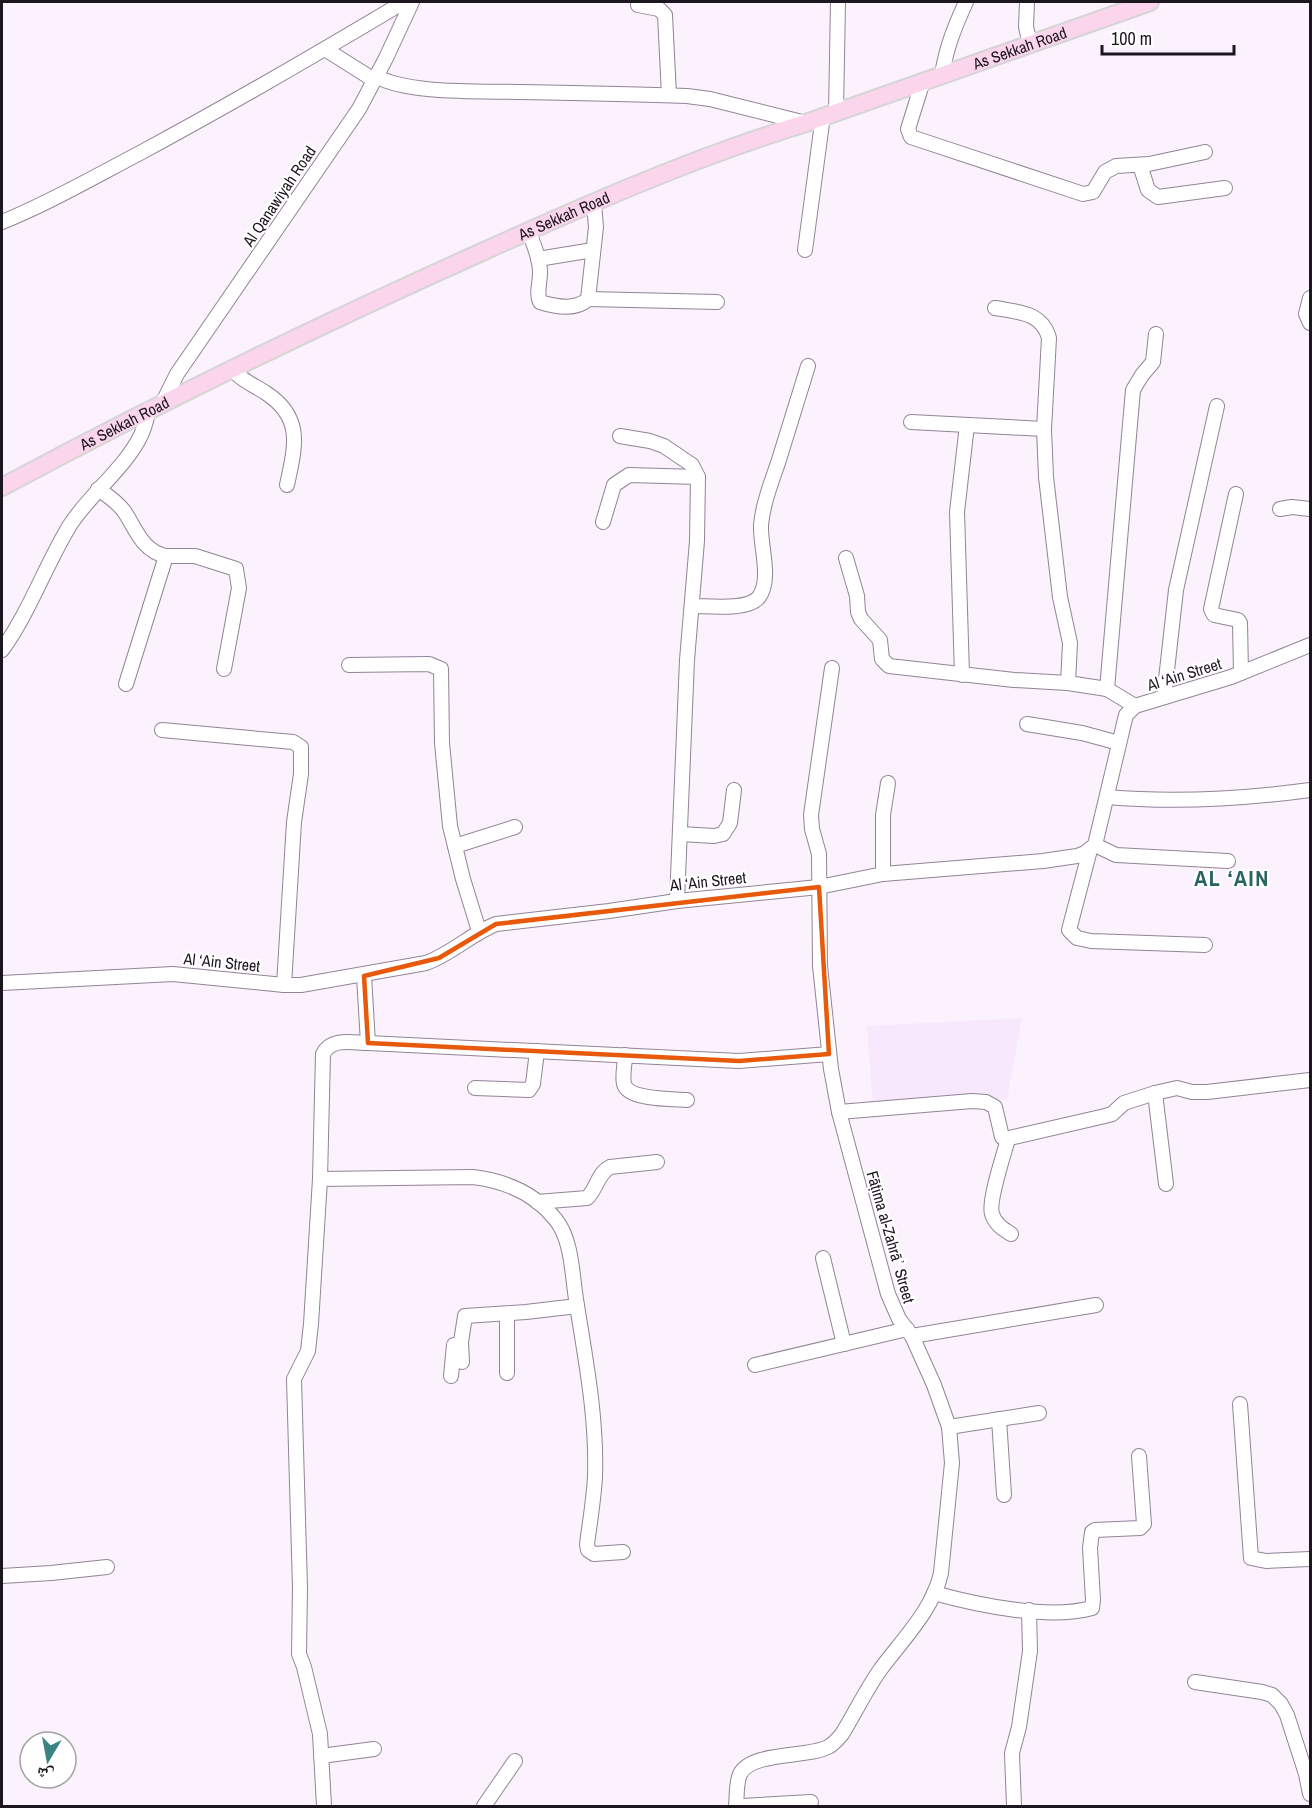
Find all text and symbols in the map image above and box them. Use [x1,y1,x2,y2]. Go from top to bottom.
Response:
scale bar [1102,18,1234,56]
street label: As Sekkah Road [969,21,1069,75]
text: 100 m [1111,26,1152,51]
street label: Al Qanawiyah Road [237,141,321,251]
street label: As Sekkah Road [514,186,613,246]
street label: As Sekkah Road [75,391,173,456]
street label: Al ‘Ain Street [1143,652,1224,696]
district label: AL ‘AIN [1194,863,1270,893]
street label: Al ‘Ain Street [668,866,748,896]
street label: Al ‘Ain Street [182,947,262,977]
street label: Fāṭima al-Zahrāʾ Street [862,1168,921,1306]
north arrow [18,1730,78,1790]
text: ش [35,1762,56,1787]

